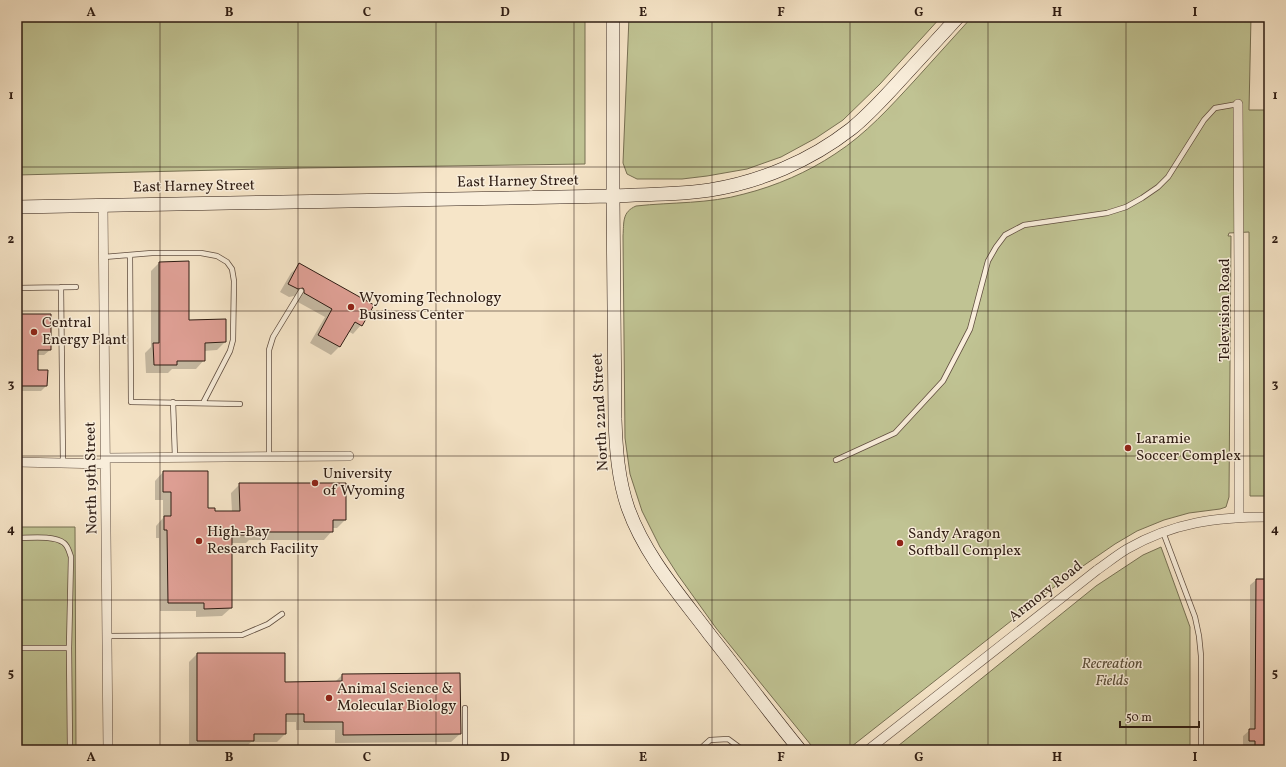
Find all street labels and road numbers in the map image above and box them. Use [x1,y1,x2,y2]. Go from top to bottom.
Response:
street label: East Harney Street [457,170,579,194]
street label: East Harney Street [133,175,255,199]
street label: Television Road [1215,258,1236,362]
street label: North 22nd Street [587,352,615,472]
street label: North 19th Street [81,421,103,535]
street label: Armory Road [1004,556,1088,628]

